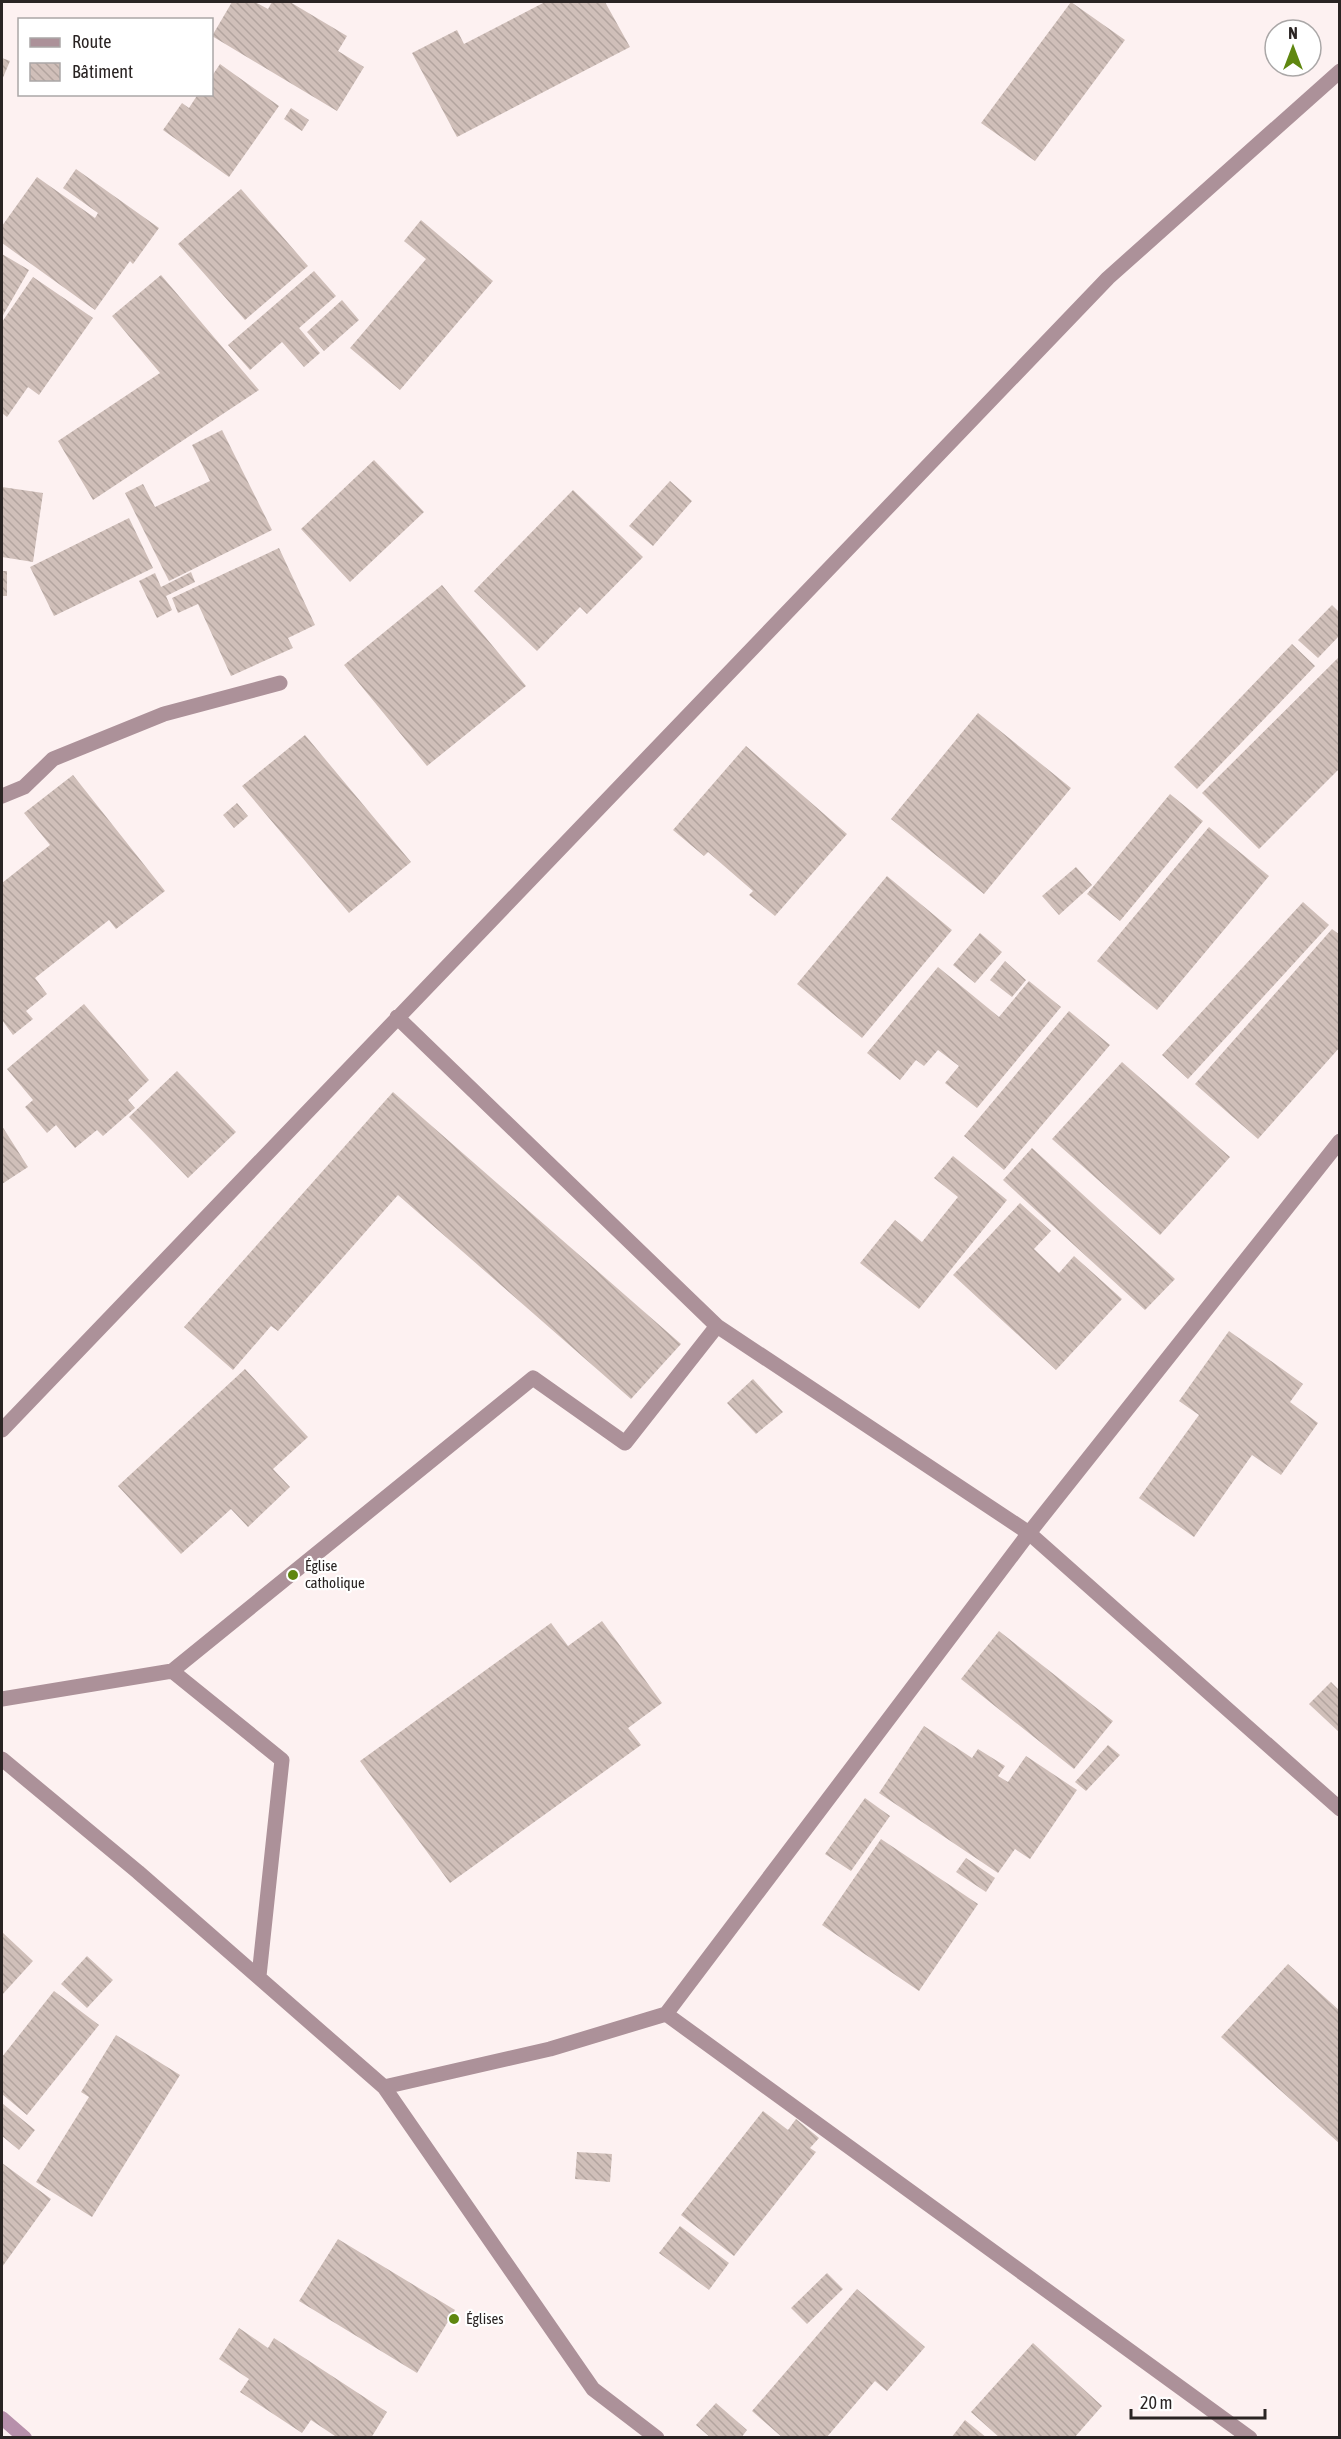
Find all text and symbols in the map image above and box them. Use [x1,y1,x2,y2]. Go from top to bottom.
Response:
legend [18,18,213,96]
north arrow [1263,18,1323,78]
text: N [1288,24,1298,42]
text: Route [72,31,111,52]
text: Bâtiment [72,61,133,82]
place label: Église catholique [305,1557,365,1591]
marker: Église catholique [286,1568,300,1582]
place label: Églises [466,2310,504,2327]
marker: Églises [447,2312,461,2326]
scale bar [1131,2382,1264,2420]
text: 20 m [1140,2392,1172,2413]

